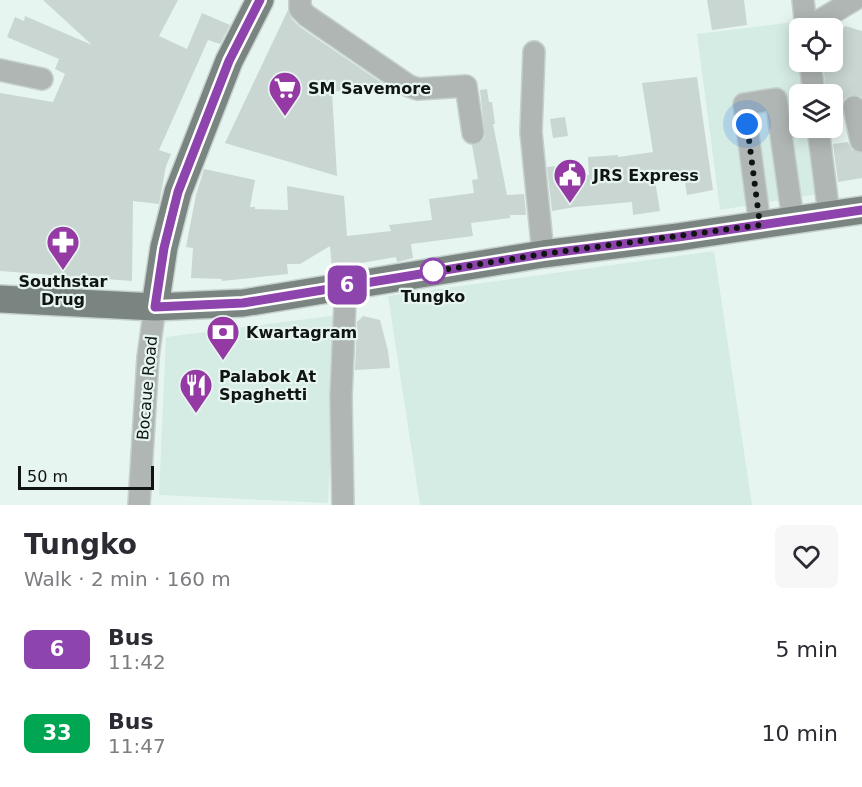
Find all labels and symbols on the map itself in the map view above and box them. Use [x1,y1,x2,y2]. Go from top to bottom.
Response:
supermarket icon: SM Savemore [267,70,303,117]
place label: SM Savemore [308,79,431,98]
your location [732,109,762,139]
public building icon: JRS Express [552,157,588,204]
place label: JRS Express [592,166,699,185]
pharmacy icon: Southstar Drug [45,224,81,271]
marker: Tungko [420,258,446,284]
line badge: 6 [328,266,366,304]
place label: Southstar Drug [19,272,108,309]
place label: Tungko [401,287,465,306]
bank icon: Kwartagram [205,314,241,361]
place label: Kwartagram [246,323,357,342]
street label: Bocaue Road [133,335,161,441]
restaurant icon: Palabok At Spaghetti [178,367,214,414]
place label: Palabok At Spaghetti [219,367,316,404]
scale bar [18,463,154,490]

